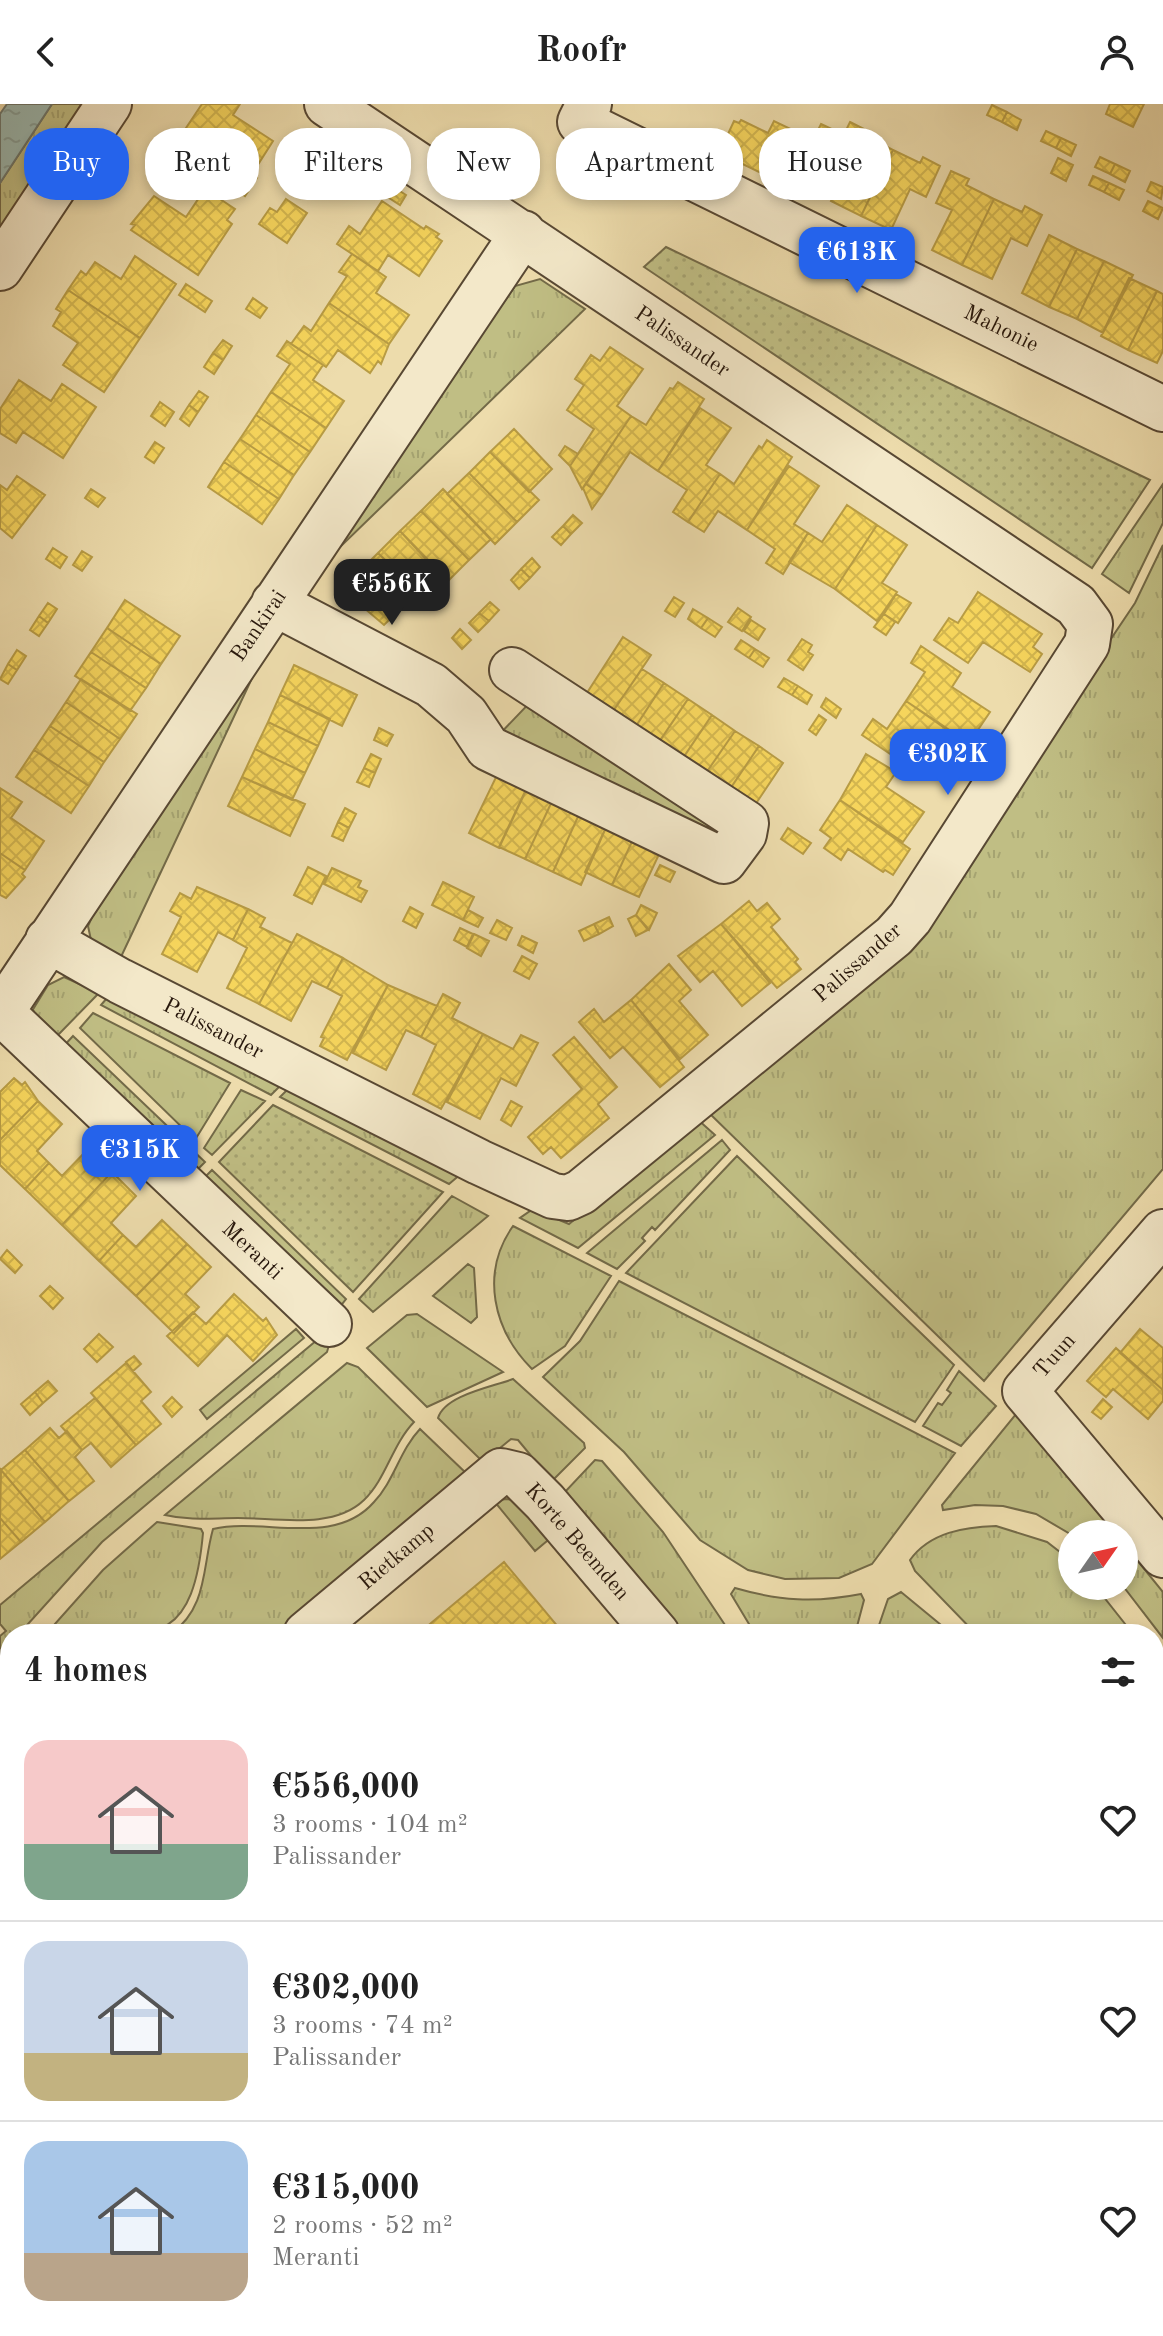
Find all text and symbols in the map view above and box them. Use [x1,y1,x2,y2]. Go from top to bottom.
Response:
icon: back [24,30,68,74]
icon: person [1095,30,1139,74]
text: Roofr [536,34,627,70]
chip: Buy [24,128,129,200]
chip: Rent [145,128,259,200]
chip: Filters [275,128,411,200]
chip: New [427,128,540,200]
chip: Apartment [556,128,743,200]
chip: House [759,128,891,200]
pin: €613K [801,227,913,295]
text: €613K [817,240,897,266]
street label: Palissander [631,302,733,382]
street label: Mahonie [960,302,1042,356]
pin: €556K [336,559,448,627]
text: €556K [352,572,432,598]
street label: Bankirai [227,586,291,666]
pin: €302K [892,729,1004,797]
text: €302K [908,742,988,768]
street label: Palissander [810,919,906,1007]
street label: Palissander [159,994,267,1064]
pin: €315K [84,1125,196,1193]
text: €315K [100,1138,180,1164]
street label: Meranti [217,1218,287,1284]
street label: Tuun [1030,1329,1080,1382]
street label: Korte Beemden [521,1479,634,1605]
street label: Rietkamp [355,1519,439,1595]
north arrow [1058,1520,1138,1600]
map controls [1058,1520,1138,1600]
icon: filters [1096,1650,1140,1694]
text: 4 homes [24,1655,147,1689]
text: €556,000 [272,1771,420,1805]
icon: home [88,1772,184,1868]
icon: heart [1096,1798,1140,1842]
text: 3 rooms · 104 m² [272,1812,468,1838]
text: Palissander [272,1844,401,1870]
text: €302,000 [272,1972,420,2006]
icon: home [88,1973,184,2069]
icon: heart [1096,1999,1140,2043]
text: 3 rooms · 74 m² [272,2013,453,2039]
text: Palissander [272,2045,401,2071]
text: €315,000 [272,2172,420,2206]
icon: home [88,2173,184,2269]
icon: heart [1096,2199,1140,2243]
text: 2 rooms · 52 m² [272,2213,453,2239]
text: Meranti [272,2245,359,2271]

